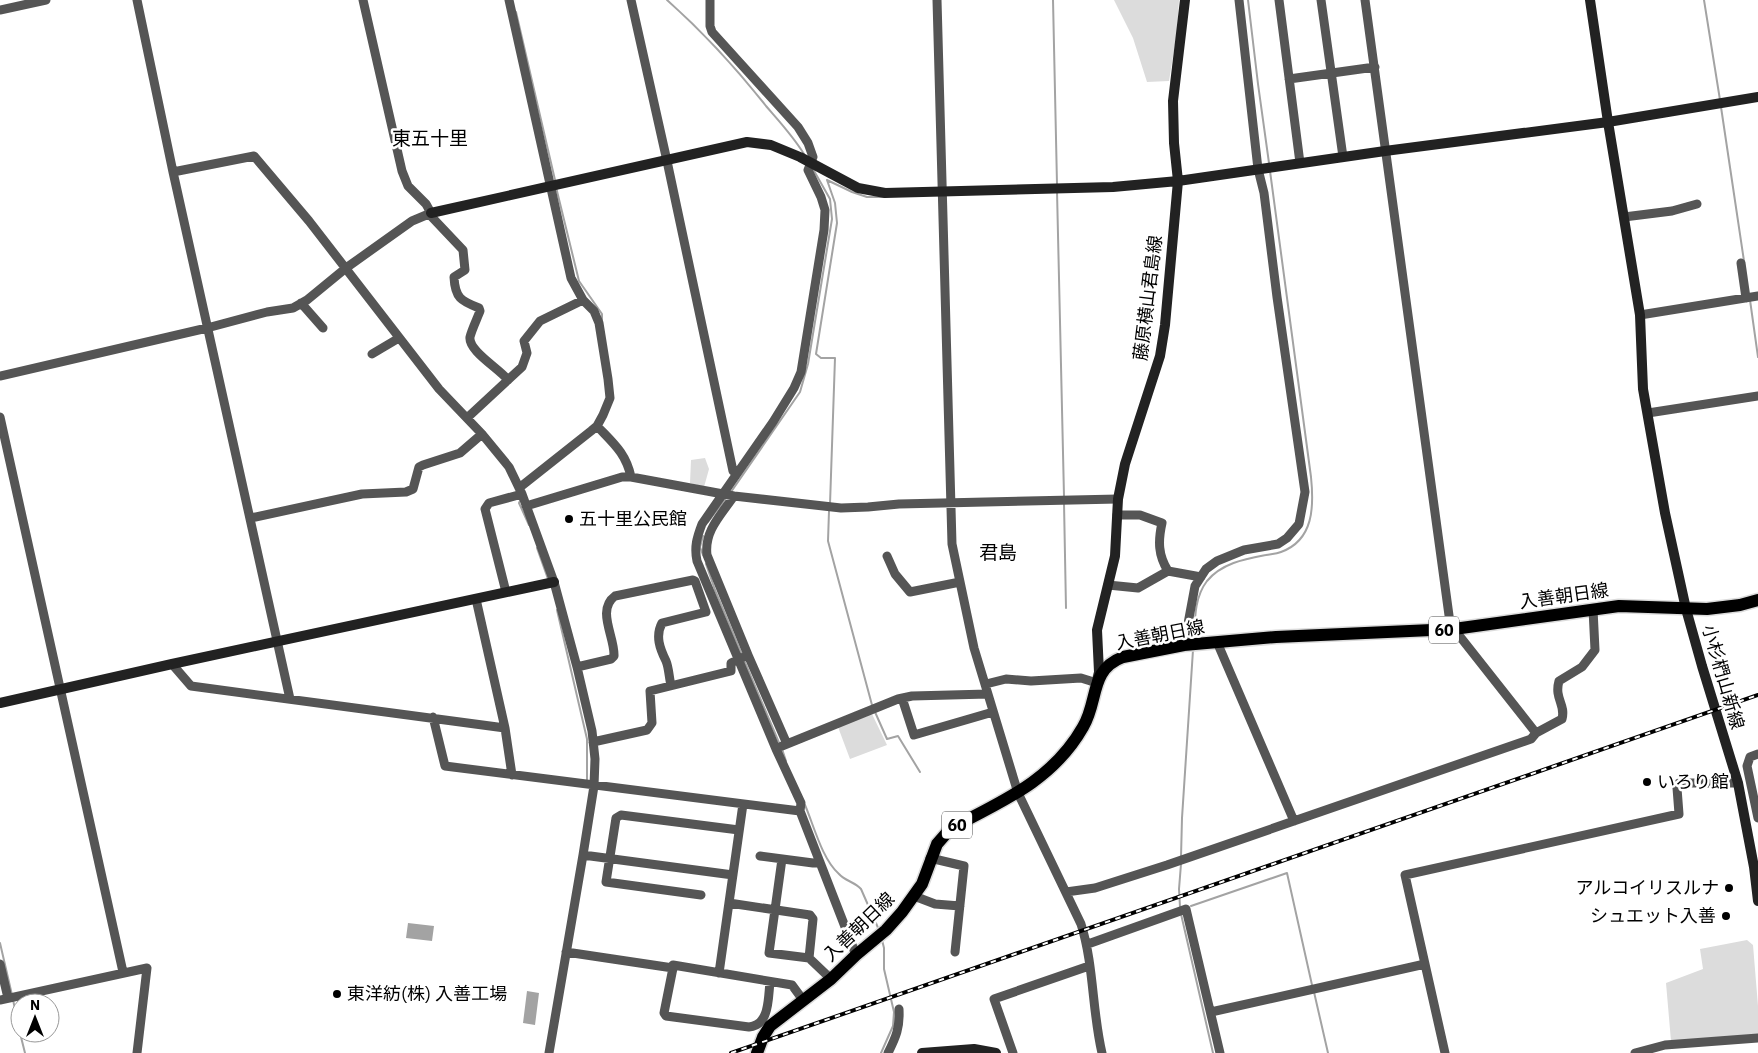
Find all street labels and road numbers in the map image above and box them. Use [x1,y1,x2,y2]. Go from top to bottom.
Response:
street label: 藤原横山君島線 [1128,234,1167,362]
street label: 入善朝日線 [1518,578,1610,613]
street label: 入善朝日線 [1114,615,1206,654]
road number: 60 [1429,616,1459,644]
street label: 小杉椚山新線 [1698,622,1749,732]
road number: 60 [942,812,972,838]
street label: 入善朝日線 [818,887,899,966]

